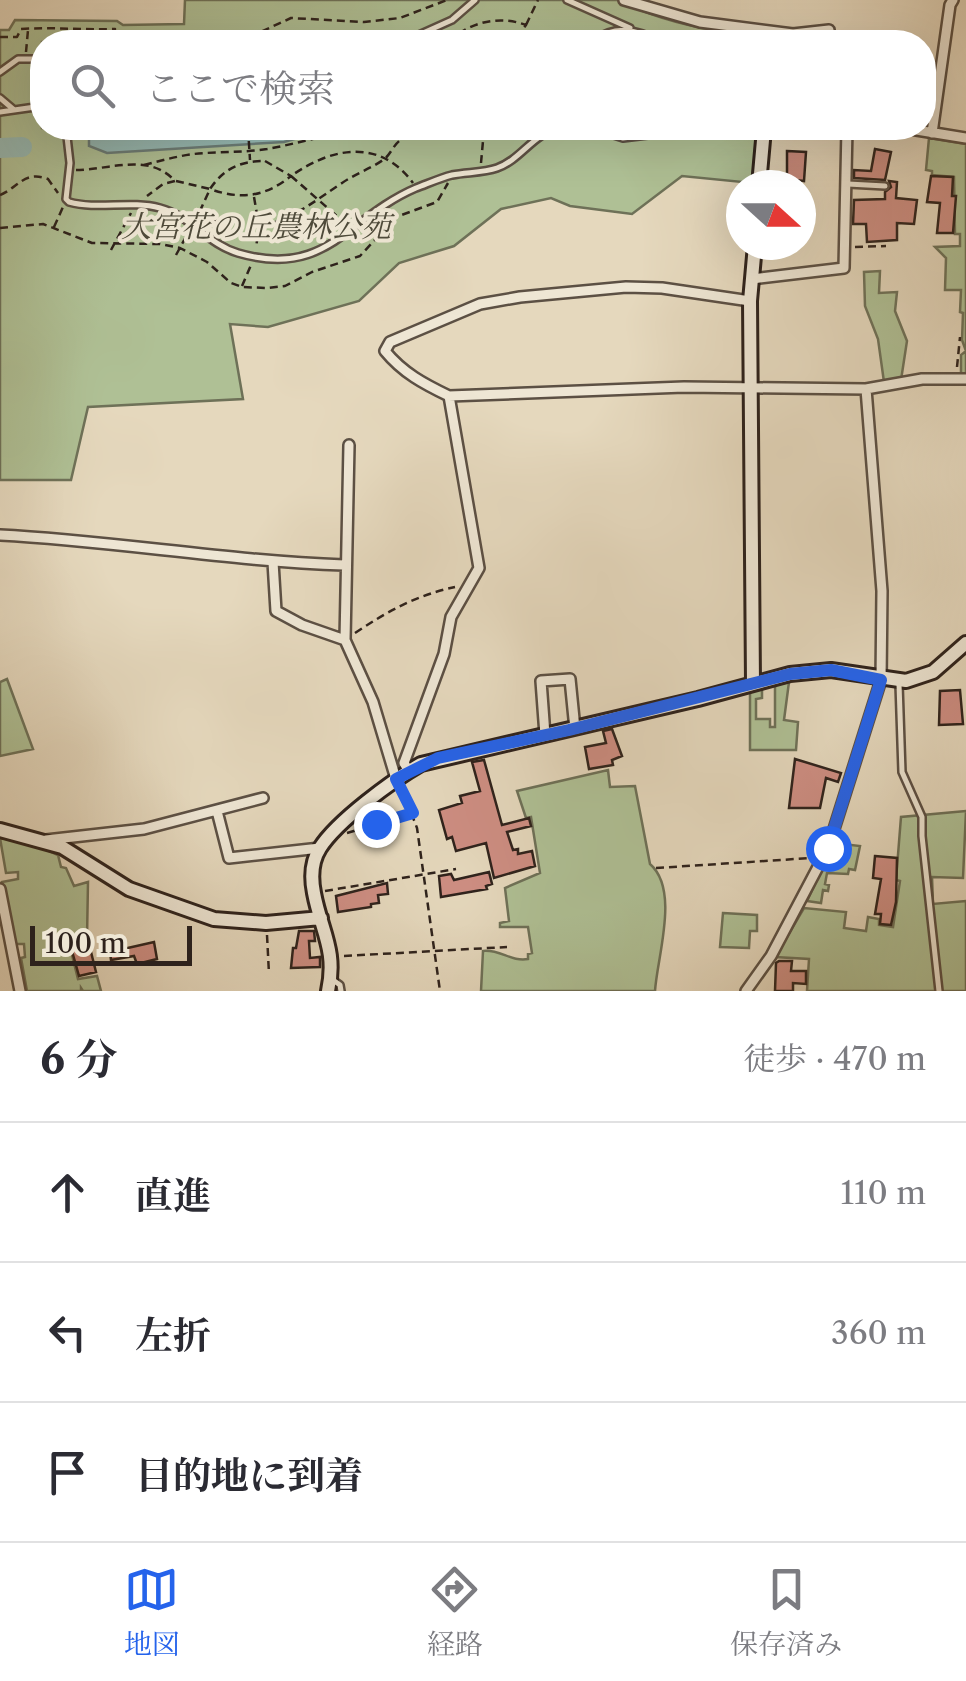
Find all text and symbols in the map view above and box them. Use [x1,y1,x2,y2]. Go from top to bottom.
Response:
search box [30,30,936,140]
icon: search [65,58,120,113]
text: ここで検索 [145,65,335,112]
north arrow [726,170,816,260]
park label: 大宮花の丘農林公苑 [121,208,395,245]
route end [354,802,400,848]
route start [806,826,852,872]
scale bar [30,921,192,966]
text: 100 m [45,926,126,960]
text: 6 分 [40,1033,118,1085]
text: 徒歩 · 470 m [743,1039,926,1078]
icon: ahead [40,1165,95,1220]
text: 直進 [135,1172,211,1219]
text: 110 m [840,1173,926,1212]
icon: left [40,1305,95,1360]
text: 左折 [135,1312,211,1359]
text: 360 m [831,1313,926,1352]
icon: arrive [40,1445,95,1500]
text: 目的地に到着 [135,1452,363,1499]
tab: 地図 [124,1562,180,1662]
tab: 経路 [427,1562,483,1662]
tab: 保存済み [730,1562,842,1662]

